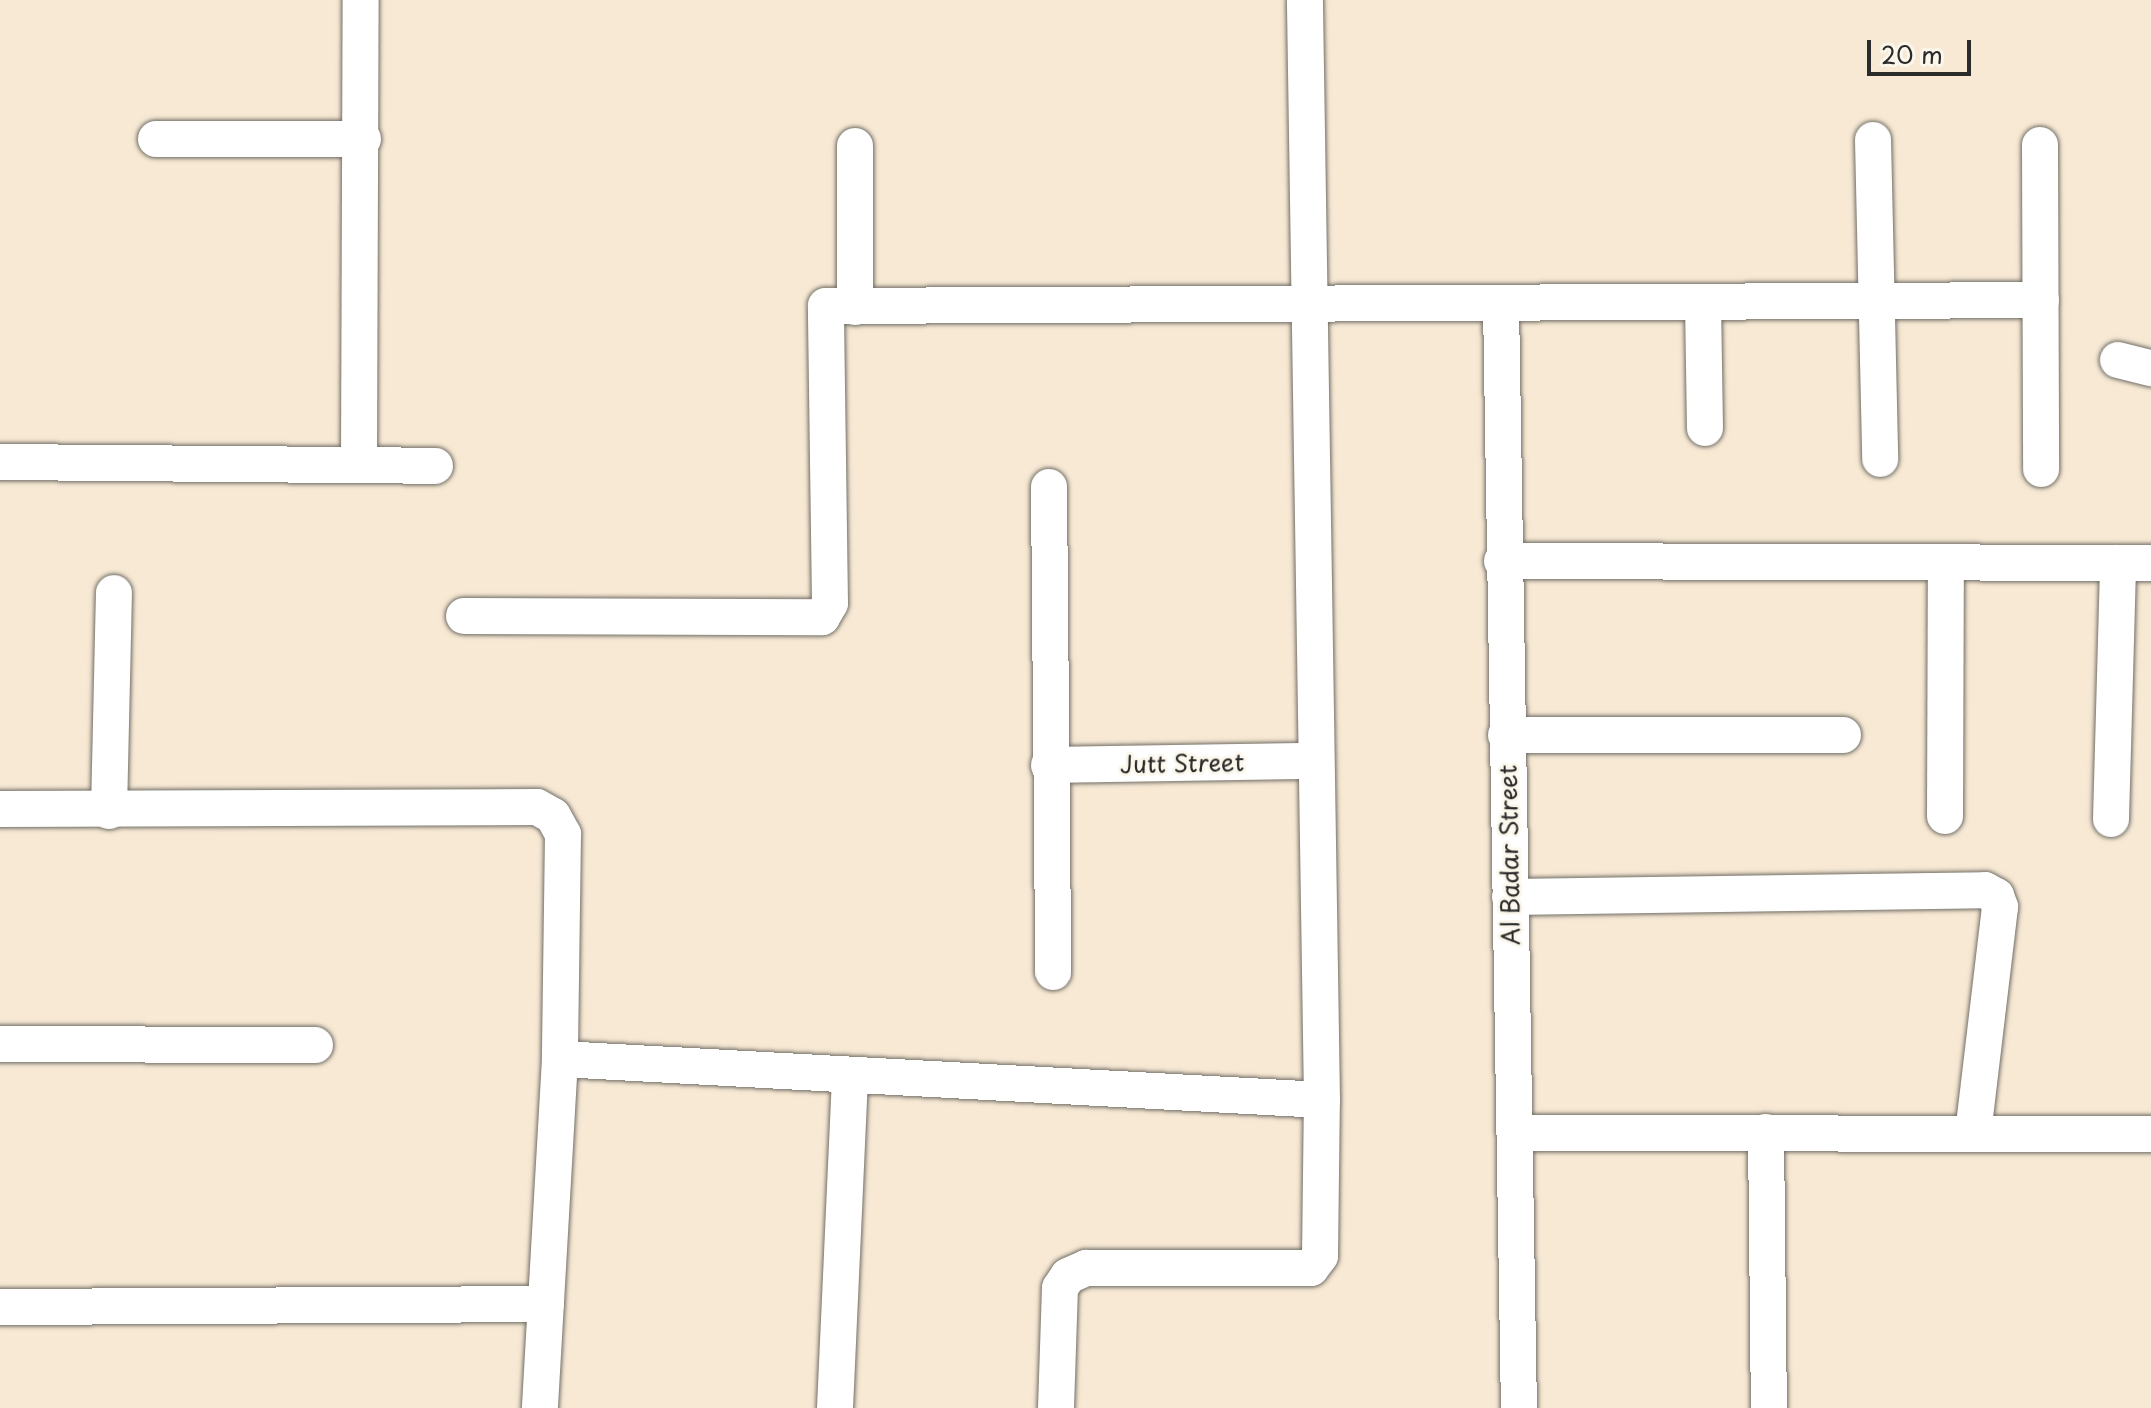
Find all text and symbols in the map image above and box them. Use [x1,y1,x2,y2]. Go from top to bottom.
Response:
scale bar [1871,24,1975,74]
text: 20 m [1881,36,1943,72]
street label: Jutt Street [1119,748,1245,778]
street label: Al Badar Street [1493,763,1525,947]

